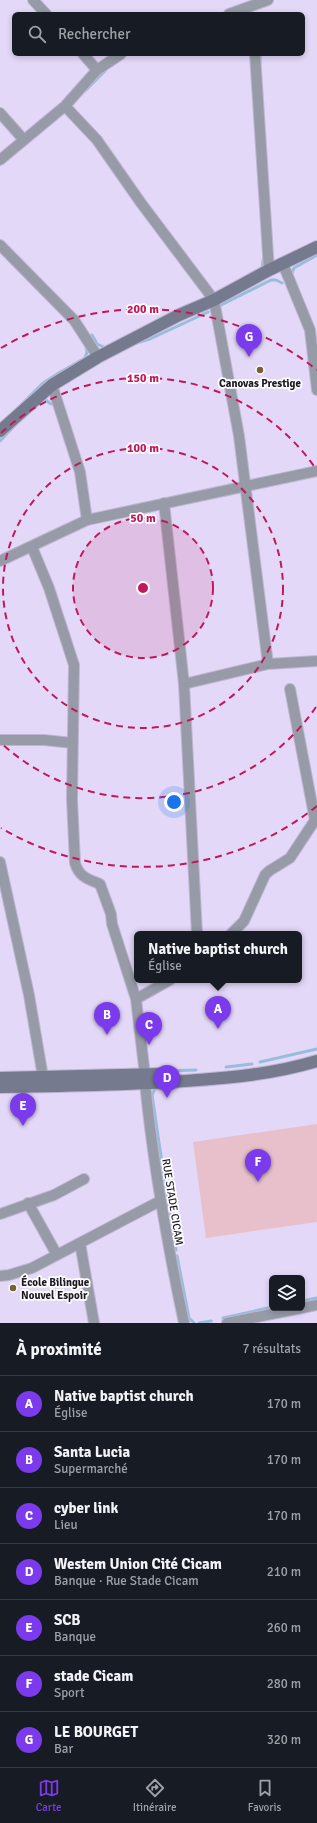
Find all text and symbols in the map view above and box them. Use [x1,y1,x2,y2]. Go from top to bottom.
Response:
search box [12,12,305,56]
icon: search [26,23,48,45]
text: Rechercher [58,25,131,43]
text: 200 m [127,302,159,317]
pin: G [236,324,262,357]
marker: Canovas Prestige [255,365,265,375]
text: 150 m [127,371,159,386]
place label: Canovas Prestige [219,377,301,390]
text: 100 m [127,441,159,456]
text: 50 m [130,511,156,526]
centre of rings [136,581,150,595]
your location [164,792,184,812]
popup [134,931,302,983]
text: Native baptist church [148,940,288,958]
text: Église [148,958,182,974]
pin: A [205,996,231,1029]
pin: B [94,1002,120,1035]
pin: C [136,1012,162,1045]
pin: D [154,1065,180,1098]
pin: E [10,1093,36,1126]
pin: F [245,1149,271,1182]
street label: RUE STADE CICAM [159,1158,186,1246]
place label: École Bilingue Nouvel Espoir [21,1275,90,1302]
map controls [269,1275,305,1311]
button: layers [269,1275,305,1311]
marker: École Bilingue Nouvel Espoir [8,1283,18,1293]
text: À proximité [16,1339,102,1360]
text: 7 résultats [242,1341,301,1357]
text: Native baptist church [54,1387,194,1405]
text: A [25,1396,33,1412]
text: 170 m [267,1396,301,1412]
text: Église [54,1405,88,1421]
text: Santa Lucia [54,1443,130,1461]
text: B [25,1452,33,1468]
text: 170 m [267,1452,301,1468]
text: Supermarché [54,1461,128,1477]
text: cyber link [54,1499,118,1517]
text: C [25,1508,33,1524]
text: 170 m [267,1508,301,1524]
text: Lieu [54,1517,78,1533]
text: Westem Union Cité Cicam [54,1555,222,1573]
text: D [25,1564,33,1580]
text: 210 m [267,1564,301,1580]
text: Banque · Rue Stade Cicam [54,1573,199,1589]
text: SCB [54,1611,81,1629]
text: E [25,1620,33,1636]
text: 260 m [267,1620,301,1636]
text: Banque [54,1629,96,1645]
text: stade Cicam [54,1667,133,1685]
text: F [26,1676,32,1692]
text: 280 m [267,1676,301,1692]
text: Sport [54,1685,84,1701]
text: LE BOURGET [54,1723,138,1741]
text: G [25,1732,33,1748]
text: 320 m [267,1732,301,1748]
text: Bar [54,1741,73,1757]
tab: Carte [36,1777,61,1814]
tab: Itinéraire [133,1777,176,1814]
tab: Favoris [248,1777,281,1814]

